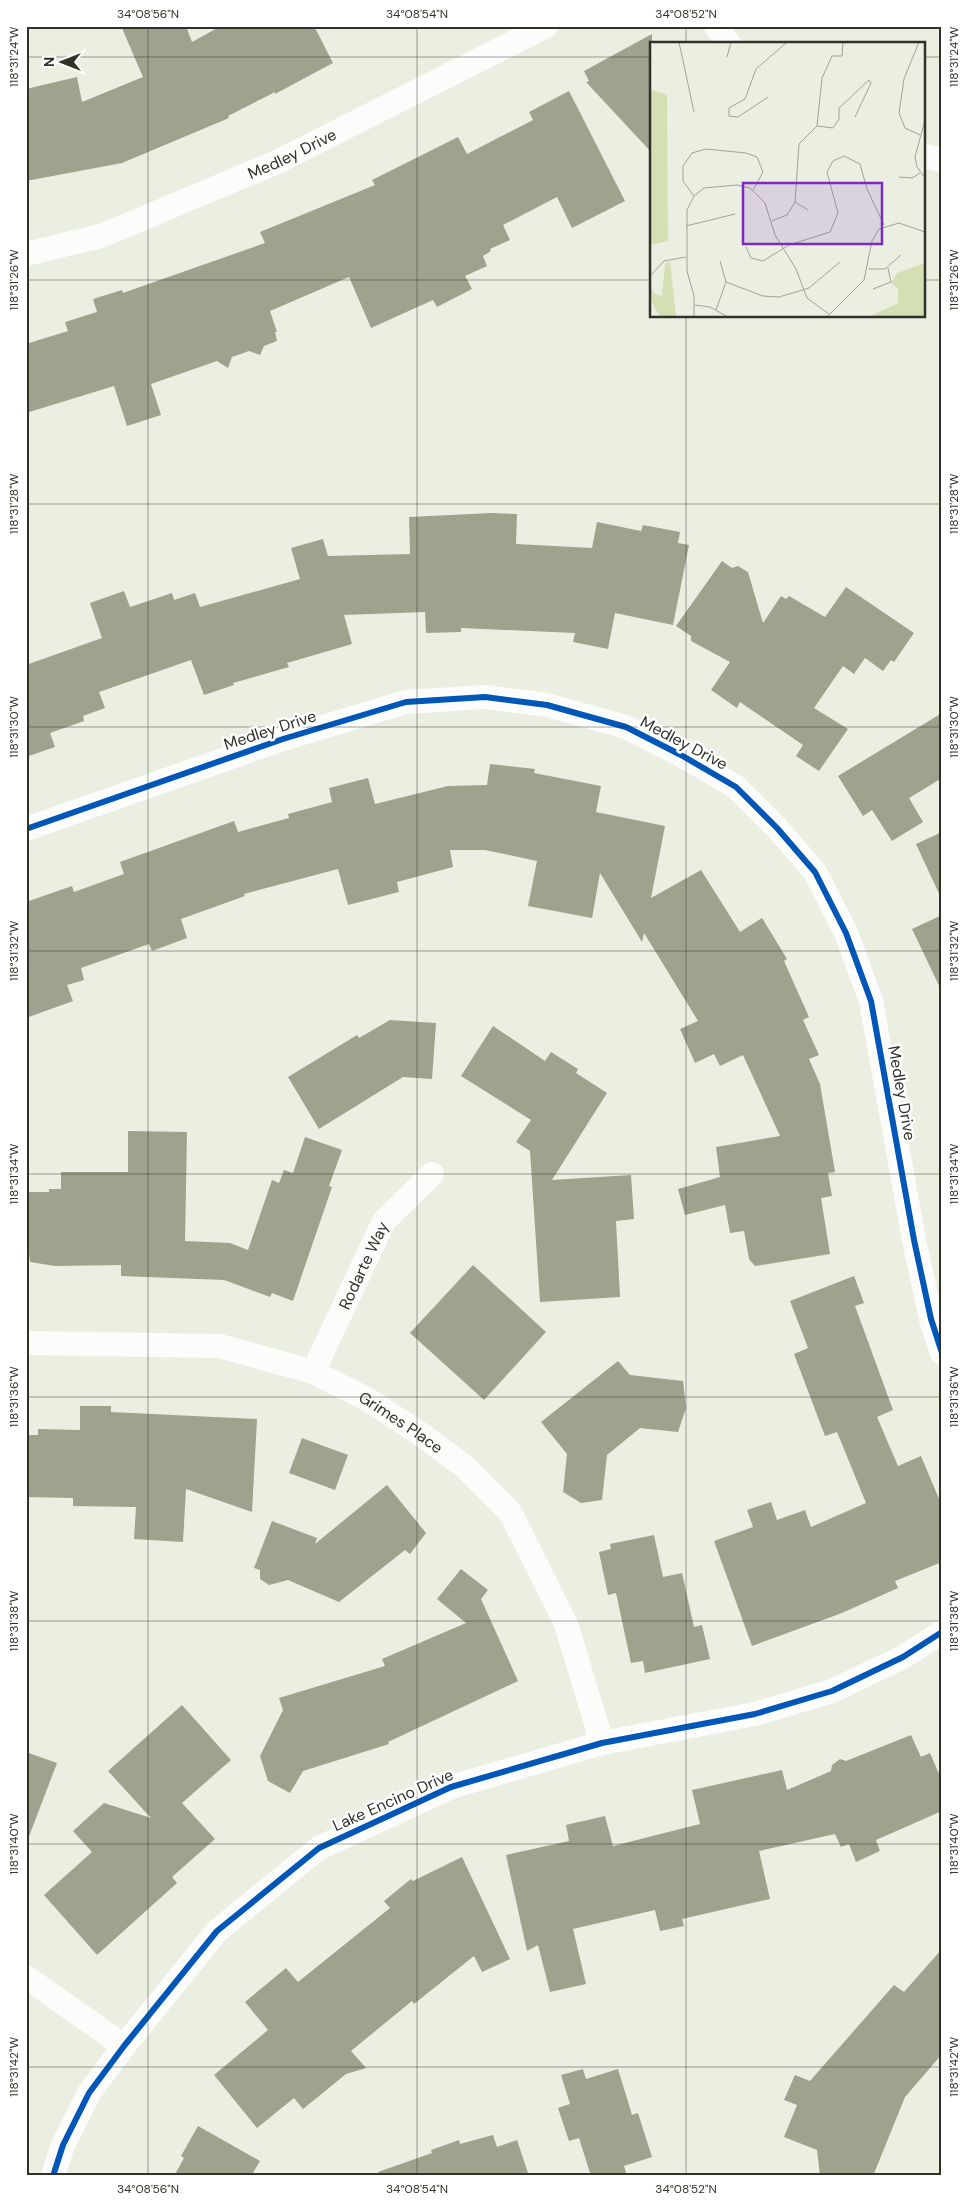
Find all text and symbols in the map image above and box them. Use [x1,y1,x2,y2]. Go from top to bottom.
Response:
text: 34°08'56"N [117,6,179,22]
text: 34°08'54"N [386,6,448,22]
text: 34°08'52"N [655,6,717,22]
text: 118°31'24"W [6,26,22,87]
text: 118°31'24"W [946,26,962,87]
north arrow [38,38,88,88]
inset map [650,42,926,318]
text: N [40,57,58,67]
street label: Medley Drive [244,123,340,184]
text: 118°31'26"W [6,249,22,311]
text: 118°31'26"W [946,249,962,311]
text: 118°31'28"W [6,473,22,534]
text: 118°31'28"W [946,473,962,534]
text: 118°31'30"W [6,696,22,758]
text: 118°31'30"W [946,696,962,758]
street label: Medley Drive [221,705,319,755]
street label: Medley Drive [637,711,731,775]
text: 118°31'32"W [6,920,22,981]
text: 118°31'32"W [946,920,962,981]
street label: Medley Drive [883,1044,921,1142]
text: 118°31'34"W [6,1143,22,1204]
text: 118°31'34"W [946,1143,962,1204]
street label: Rodarte Way [334,1218,393,1313]
text: 118°31'36"W [6,1366,22,1428]
text: 118°31'36"W [946,1366,962,1428]
street label: Grimes Place [355,1386,447,1458]
text: 118°31'38"W [6,1590,22,1651]
text: 118°31'38"W [946,1590,962,1651]
street label: Lake Encino Drive [329,1764,457,1836]
text: 118°31'40"W [6,1813,22,1875]
text: 118°31'40"W [946,1813,962,1875]
text: 118°31'42"W [6,2037,22,2097]
text: 118°31'42"W [946,2037,962,2097]
text: 34°08'56"N [117,2181,179,2197]
text: 34°08'54"N [386,2181,448,2197]
text: 34°08'52"N [655,2181,717,2197]

